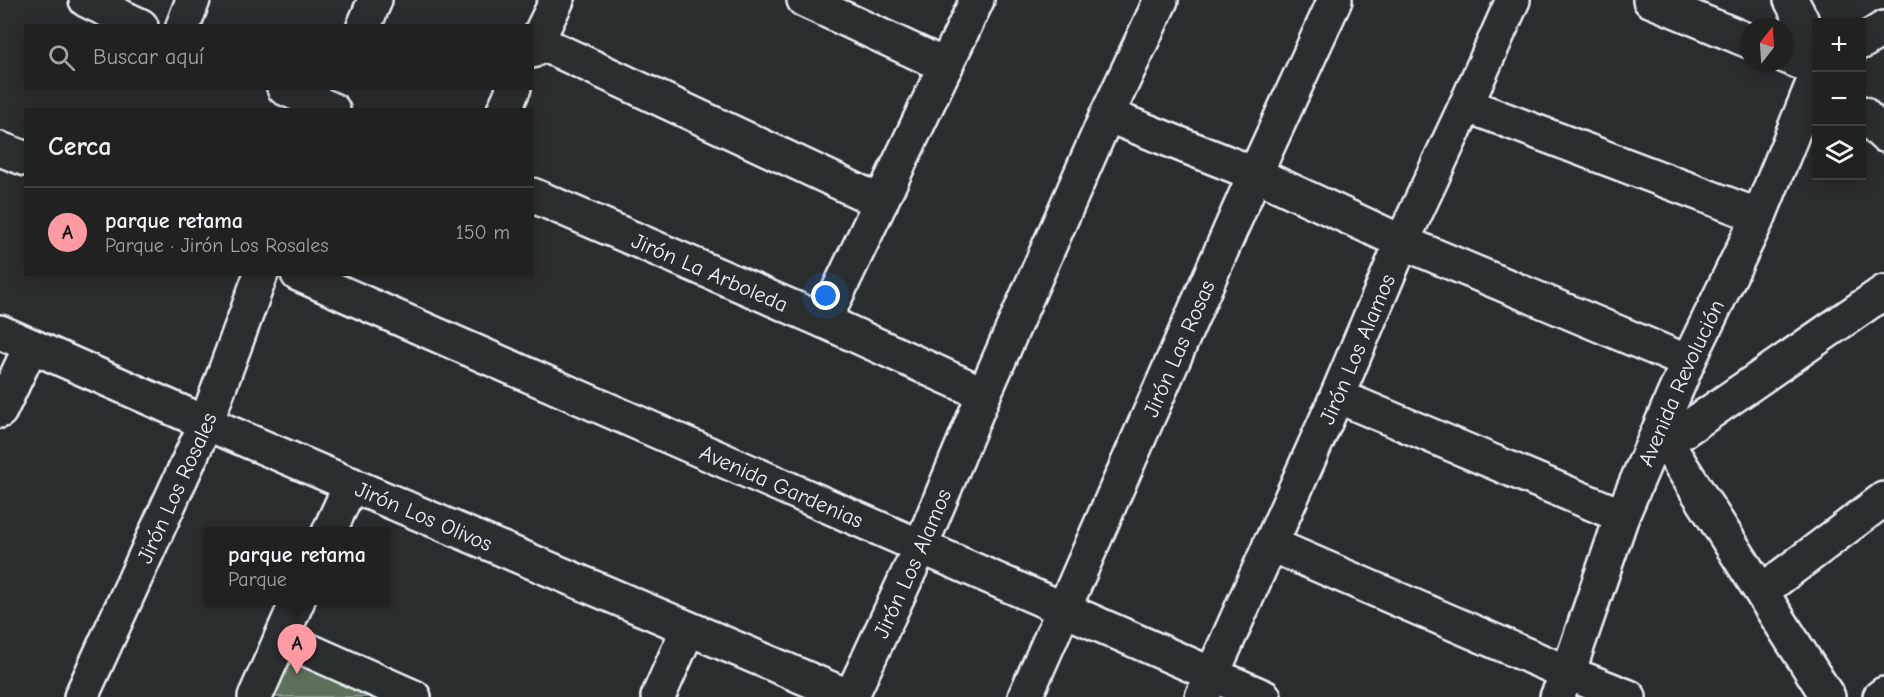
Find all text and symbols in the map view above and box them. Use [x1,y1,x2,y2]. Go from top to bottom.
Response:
north arrow [1740,18,1794,72]
map controls [1812,18,1866,180]
button: + [1812,18,1866,72]
search box [24,24,534,90]
icon: search [45,41,78,74]
text: Buscar aquí [93,44,204,70]
button: − [1812,72,1866,126]
button: layers [1812,126,1866,180]
text: Cerca [48,132,112,162]
text: parque retama [105,208,243,234]
text: A [62,221,73,244]
text: 150 m [456,221,510,244]
street label: Jirón La Arboleda [628,228,792,318]
text: Parque · Jirón Los Rosales [105,234,329,257]
street label: Jirón Los Alamos [1314,270,1401,428]
street label: Jirón Las Rosas [1138,276,1221,421]
your location [811,281,840,310]
street label: Avenida Revolución [1633,296,1730,470]
street label: Jirón Los Rosales [132,409,223,568]
street label: Avenida Gardenias [696,440,867,534]
street label: Jirón Los Olivos [351,476,496,557]
street label: Jirón Los Alamos [868,485,957,642]
popup [204,527,390,605]
text: parque retama [228,542,366,568]
text: Parque [228,568,287,591]
pin: A [278,624,316,674]

